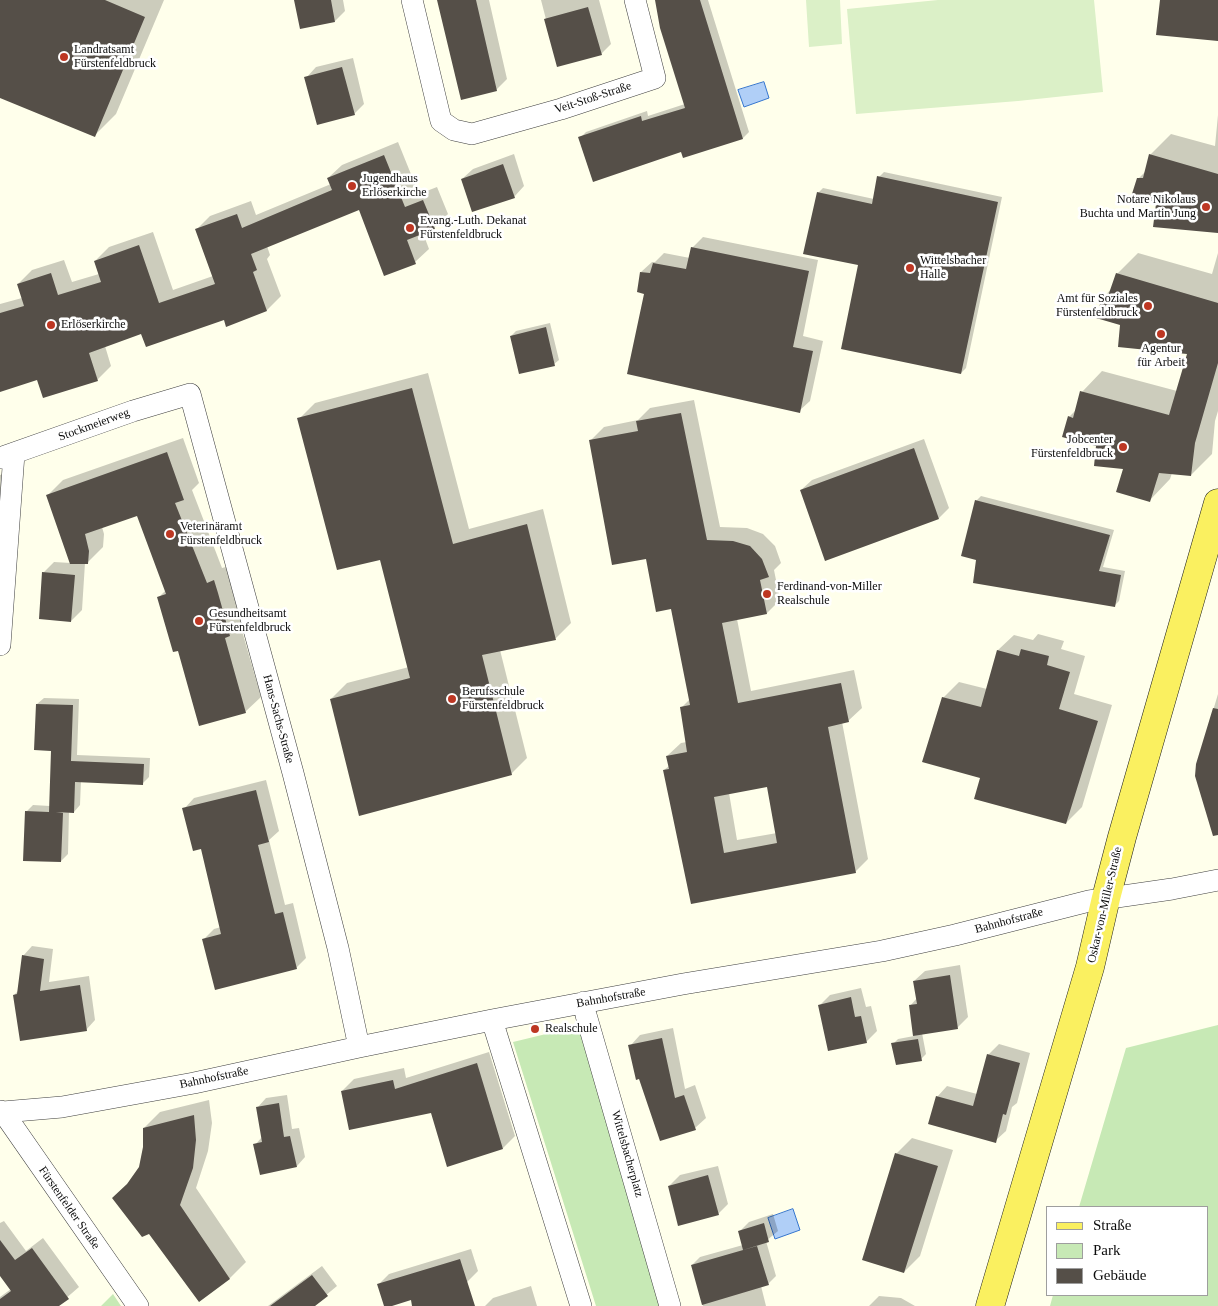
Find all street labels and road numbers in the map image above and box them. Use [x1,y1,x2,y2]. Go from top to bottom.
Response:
street label: Veit-Stoß-Straße [553,79,633,117]
street label: Stockmeierweg [56,405,132,445]
street label: Hans-Sachs-Straße [259,673,297,765]
street label: Oskar-von-Miller-Straße [1085,845,1125,965]
street label: Bahnhofstraße [973,905,1045,937]
street label: Bahnhofstraße [575,985,647,1011]
street label: Bahnhofstraße [178,1064,250,1092]
street label: Wittelsbacherplatz [608,1109,646,1199]
street label: Fürstenfelder Straße [35,1164,103,1252]

